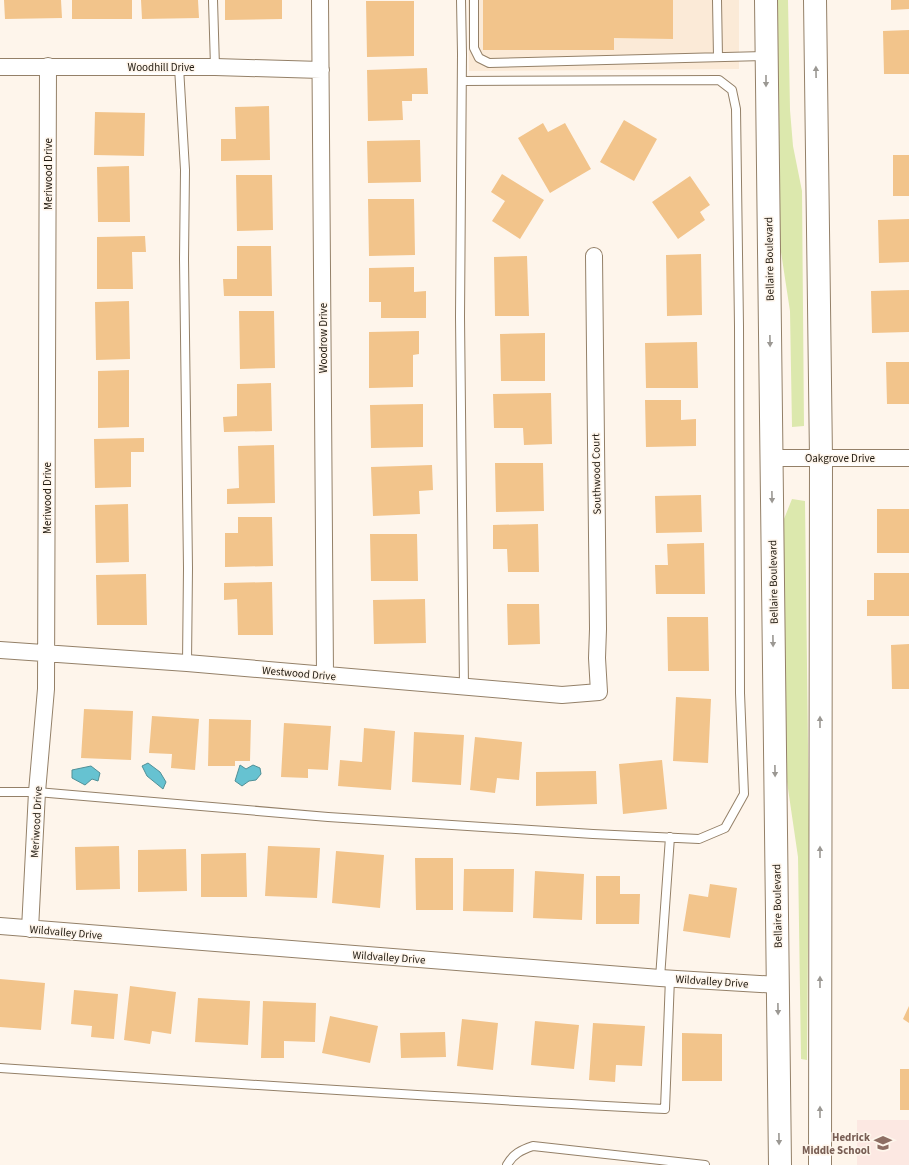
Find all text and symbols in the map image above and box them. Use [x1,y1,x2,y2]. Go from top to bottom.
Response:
street label: Woodhill Drive [127,60,195,75]
one-way arrow [813,65,819,78]
one-way arrow [763,75,769,88]
street label: Meriwood Drive [41,138,56,210]
street label: Bellaire Boulevard [761,217,778,301]
street label: Woodrow Drive [316,302,331,373]
one-way arrow [766,335,773,347]
street label: Southwood Court [588,433,605,515]
street label: Oakgrove Drive [805,451,876,466]
street label: Meriwood Drive [40,462,55,534]
one-way arrow [768,491,775,503]
street label: Bellaire Boulevard [765,540,782,624]
one-way arrow [770,635,776,648]
street label: Westwood Drive [261,663,337,684]
one-way arrow [817,716,824,728]
one-way arrow [772,765,778,778]
street label: Meriwood Drive [27,785,46,858]
one-way arrow [817,845,823,858]
street label: Bellaire Boulevard [769,864,786,948]
street label: Wildvalley Drive [29,922,104,943]
street label: Wildvalley Drive [352,947,426,968]
street label: Wildvalley Drive [675,971,749,992]
one-way arrow [817,975,823,988]
one-way arrow [775,1003,781,1016]
one-way arrow [817,1105,823,1118]
place label: Hedrick Middle School [802,1130,871,1158]
one-way arrow [776,1133,783,1145]
school or university icon: Hedrick Middle School [873,1133,893,1153]

